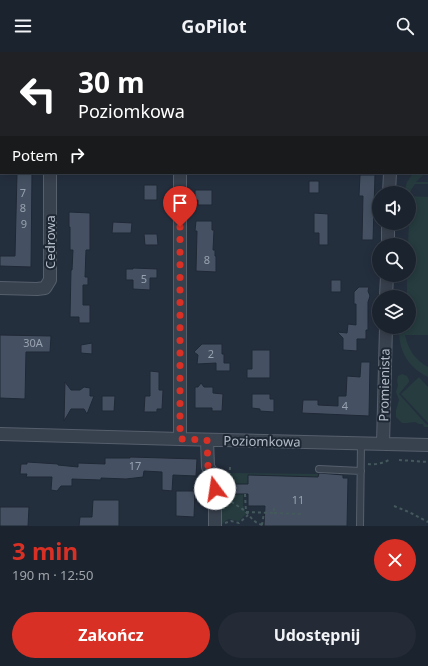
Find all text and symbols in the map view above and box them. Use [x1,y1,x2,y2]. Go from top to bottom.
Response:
text: GoPilot [181,14,247,38]
icon: menu [12,15,34,37]
icon: search [394,15,416,37]
text: 30 m [78,63,145,101]
icon: left [12,68,64,120]
text: Poziomkowa [78,99,185,123]
icon: right [66,144,88,166]
text: Potem [12,145,58,165]
house number: 7 [20,185,26,200]
pin [163,186,197,227]
map controls [372,186,416,334]
button: sound [372,186,416,230]
icon: arrive [169,192,191,214]
house number: 8 [20,200,26,215]
street label: Cedrowa [41,215,59,269]
house number: 9 [21,216,27,231]
button: search [372,238,416,282]
house number: 8 [204,252,210,267]
house number: 5 [141,271,147,286]
button: layers [372,290,416,334]
house number: 30A [23,335,44,350]
house number: 2 [208,346,214,361]
street label: Promienista [374,348,394,422]
house number: 4 [342,398,349,413]
street label: Poziomkowa [223,431,301,451]
house number: 17 [129,458,141,473]
position arrow [194,468,236,510]
house number: 11 [292,492,304,507]
text: 3 min [12,534,78,567]
button: close [374,539,416,581]
text: 190 m · 12:50 [12,566,93,584]
button: Zakończ [12,612,210,658]
button: Udostępnij [218,612,416,658]

